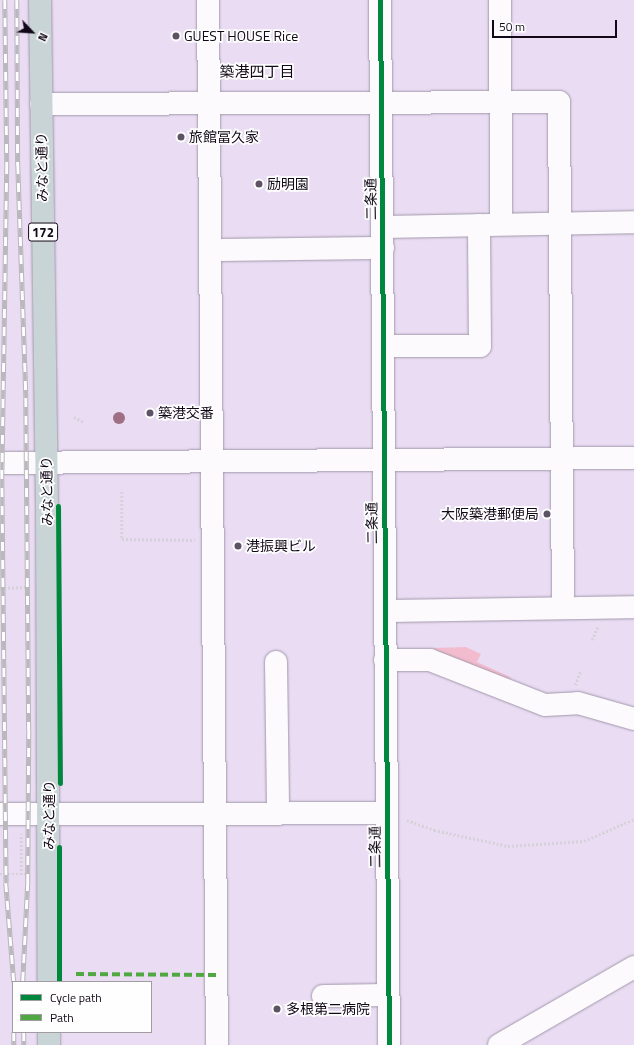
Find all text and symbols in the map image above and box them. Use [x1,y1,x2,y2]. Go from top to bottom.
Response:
north arrow [12,12,52,52]
scale bar [494,12,619,38]
text: 50 m [499,17,525,36]
place label: GUEST HOUSE Rice [184,28,298,44]
text: N [34,30,52,44]
marker: GUEST HOUSE Rice [171,31,181,41]
district label: 築港四丁目 [220,63,294,81]
place label: 旅館冨久家 [189,129,259,145]
street label: みなと通り [33,132,51,202]
marker: 旅館冨久家 [176,132,186,142]
place label: 励明園 [267,176,309,192]
street label: 二条通 [362,178,380,220]
marker: 励明園 [254,179,264,189]
road number: 172 [28,221,58,243]
place label: 築港交番 [158,405,214,421]
marker: 築港交番 [145,408,155,418]
street label: みなと通り [38,456,56,526]
street label: 二条通 [363,502,381,544]
place label: 大阪築港郵便局 [441,506,539,522]
marker: 大阪築港郵便局 [542,509,552,519]
place label: 港振興ビル [246,538,316,554]
marker: 港振興ビル [233,541,243,551]
street label: みなと通り [41,780,57,850]
street label: 二条通 [366,826,384,868]
legend [12,981,152,1033]
text: Cycle path [50,988,102,1007]
place label: 多根第二病院 [286,1001,370,1017]
marker: 多根第二病院 [271,1003,283,1015]
text: Path [50,1008,74,1027]

